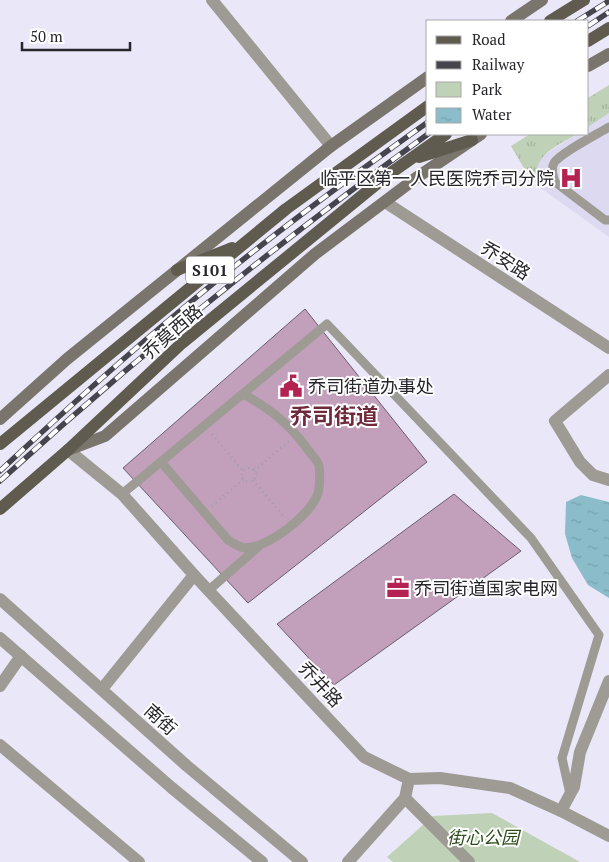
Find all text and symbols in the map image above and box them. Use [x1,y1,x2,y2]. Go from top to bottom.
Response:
scale bar [22,20,130,52]
legend [426,20,589,135]
text: 50 m [30,26,63,46]
text: Road [472,29,505,49]
text: Railway [472,54,525,74]
text: Park [472,79,502,99]
text: Water [472,104,512,124]
hospital icon: 临平区第一人民医院乔司分院 [558,165,584,191]
place label: 临平区第一人民医院乔司分院 [320,166,554,190]
street label: 乔安路 [477,235,535,285]
road number: S101 [186,256,234,284]
street label: 乔莫西路 [137,298,207,364]
public building icon: 乔司街道办事处 [278,373,304,399]
place label: 乔司街道办事处 [308,374,434,398]
district label: 乔司街道 [290,401,378,430]
office icon: 乔司街道国家电网 [385,575,411,601]
place label: 乔司街道国家电网 [414,576,558,600]
street label: 乔井路 [294,656,348,712]
street label: 南街 [140,698,182,740]
park label: 街心公园 [447,825,522,849]

